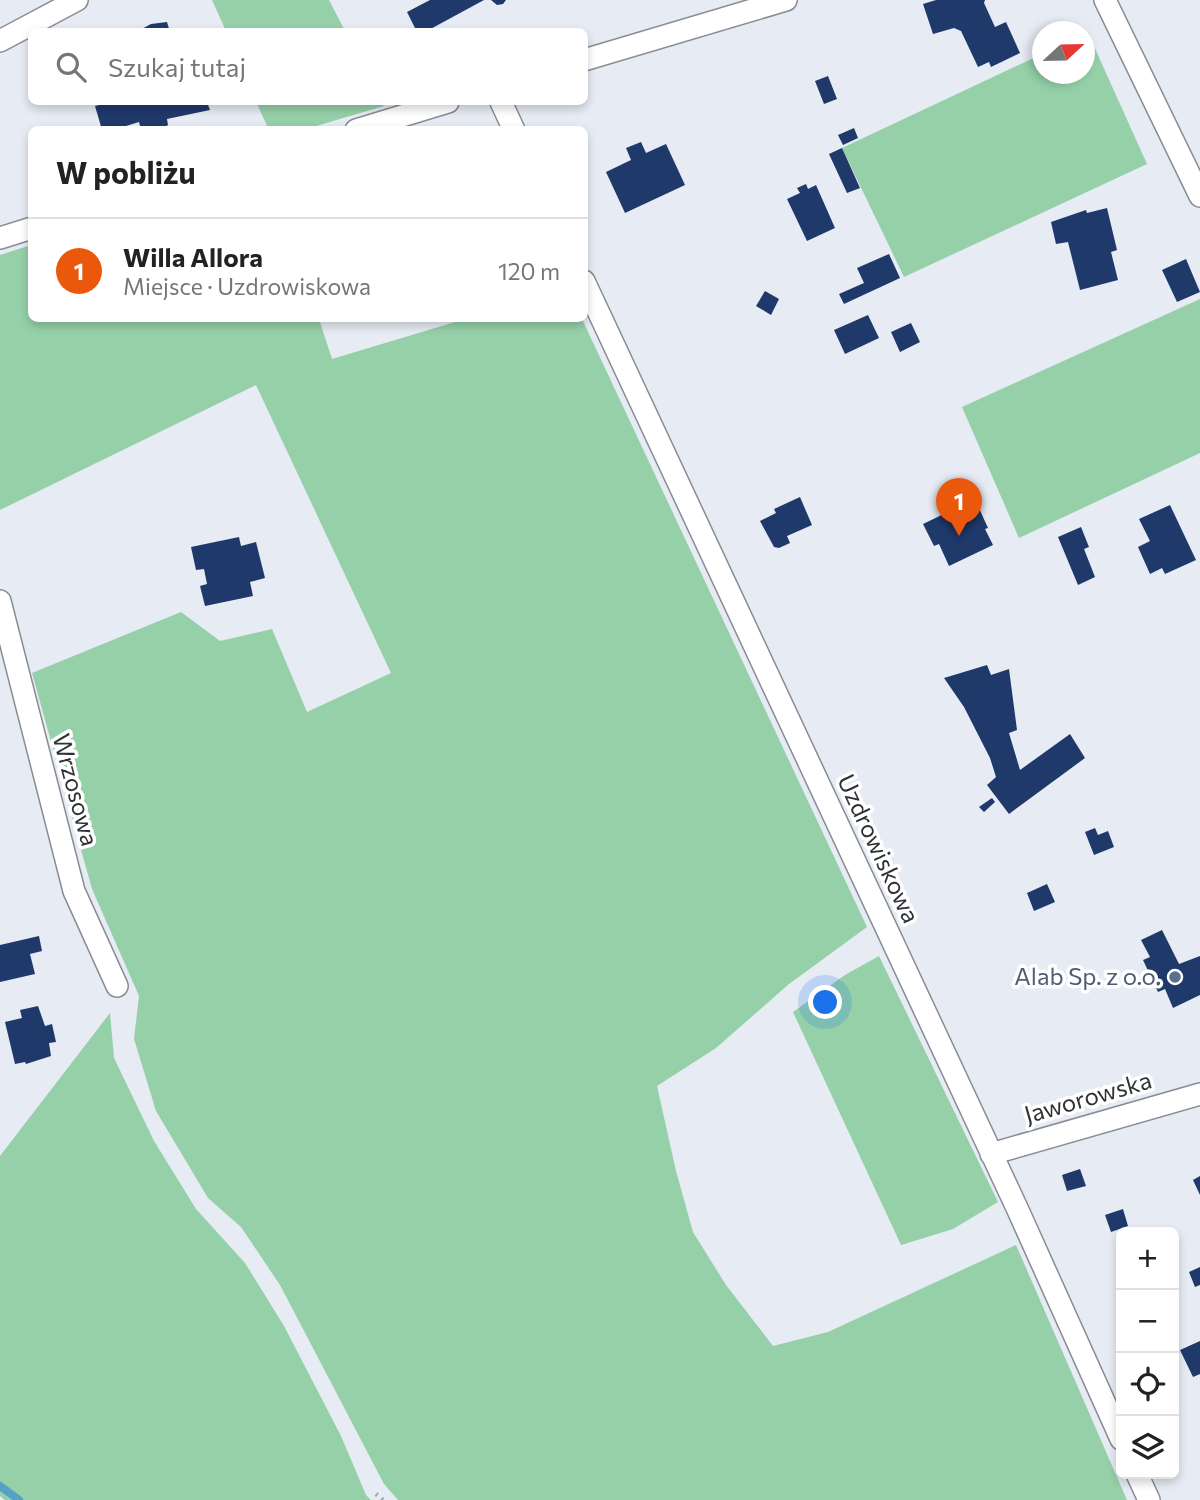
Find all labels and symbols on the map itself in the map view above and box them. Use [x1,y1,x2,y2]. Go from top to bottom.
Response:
north arrow [1032,21,1095,84]
pin: 1 [936,478,982,536]
street label: Wrzosowa [48,730,105,849]
street label: Uzdrowiskowa [832,769,926,927]
place label: Alab Sp. z o.o. [1014,961,1161,990]
marker: Alab Sp. z o.o. [1167,969,1183,985]
your location [808,985,842,1019]
street label: Jaworowska [1021,1065,1155,1129]

